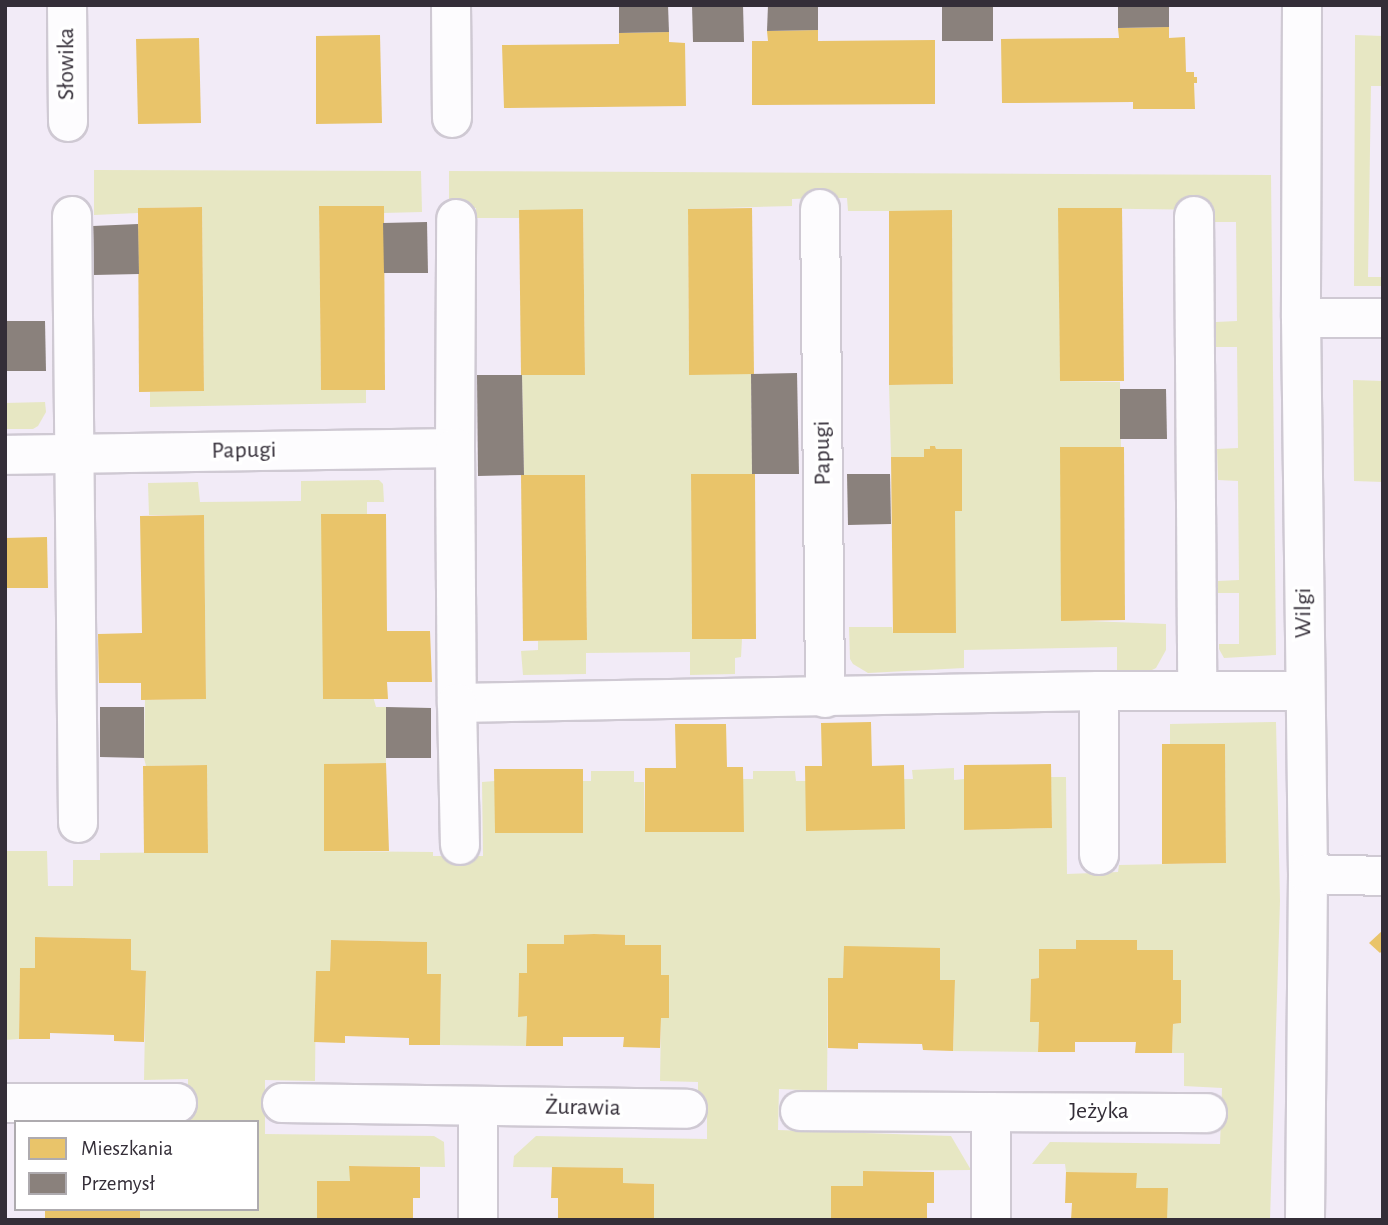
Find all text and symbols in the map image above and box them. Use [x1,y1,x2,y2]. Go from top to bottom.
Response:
street label: Słowika [53,28,81,100]
street label: Papugi [808,420,838,486]
street label: Papugi [211,436,277,466]
street label: Wilgi [1290,588,1318,638]
street label: Żurawia [545,1093,621,1123]
street label: Jeżyka [1069,1098,1129,1126]
legend [14,1120,259,1211]
text: Mieszkania [81,1138,173,1159]
text: Przemysł [81,1173,155,1194]

